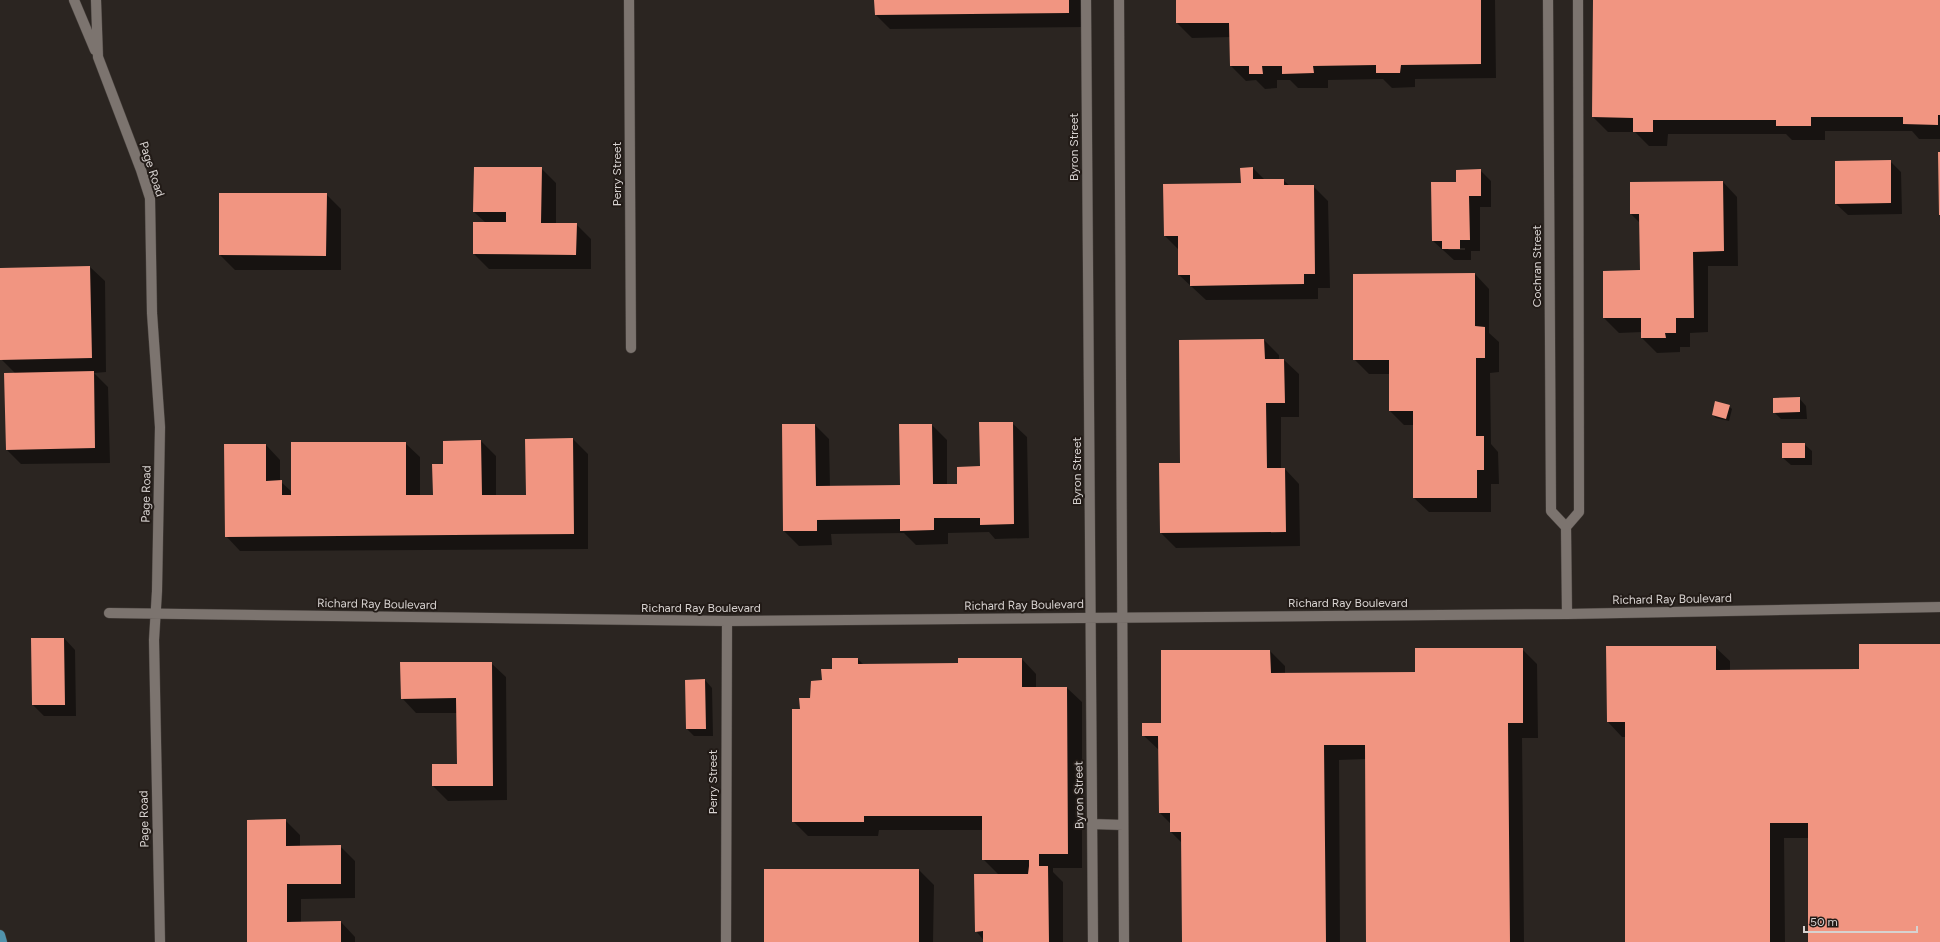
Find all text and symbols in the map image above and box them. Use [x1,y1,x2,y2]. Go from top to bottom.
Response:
street label: Byron Street [1067,113,1081,181]
street label: Page Road [137,140,167,198]
street label: Perry Street [610,141,624,206]
street label: Cochran Street [1530,224,1544,307]
street label: Byron Street [1070,437,1084,505]
street label: Page Road [139,465,153,523]
street label: Richard Ray Boulevard [1612,591,1732,607]
street label: Richard Ray Boulevard [317,596,437,612]
street label: Richard Ray Boulevard [1288,596,1408,610]
street label: Richard Ray Boulevard [964,597,1084,613]
street label: Richard Ray Boulevard [641,601,761,615]
street label: Perry Street [706,749,720,814]
street label: Byron Street [1071,760,1087,829]
street label: Page Road [137,790,151,848]
scale bar [1804,908,1917,934]
text: 50 m [1810,915,1838,929]

